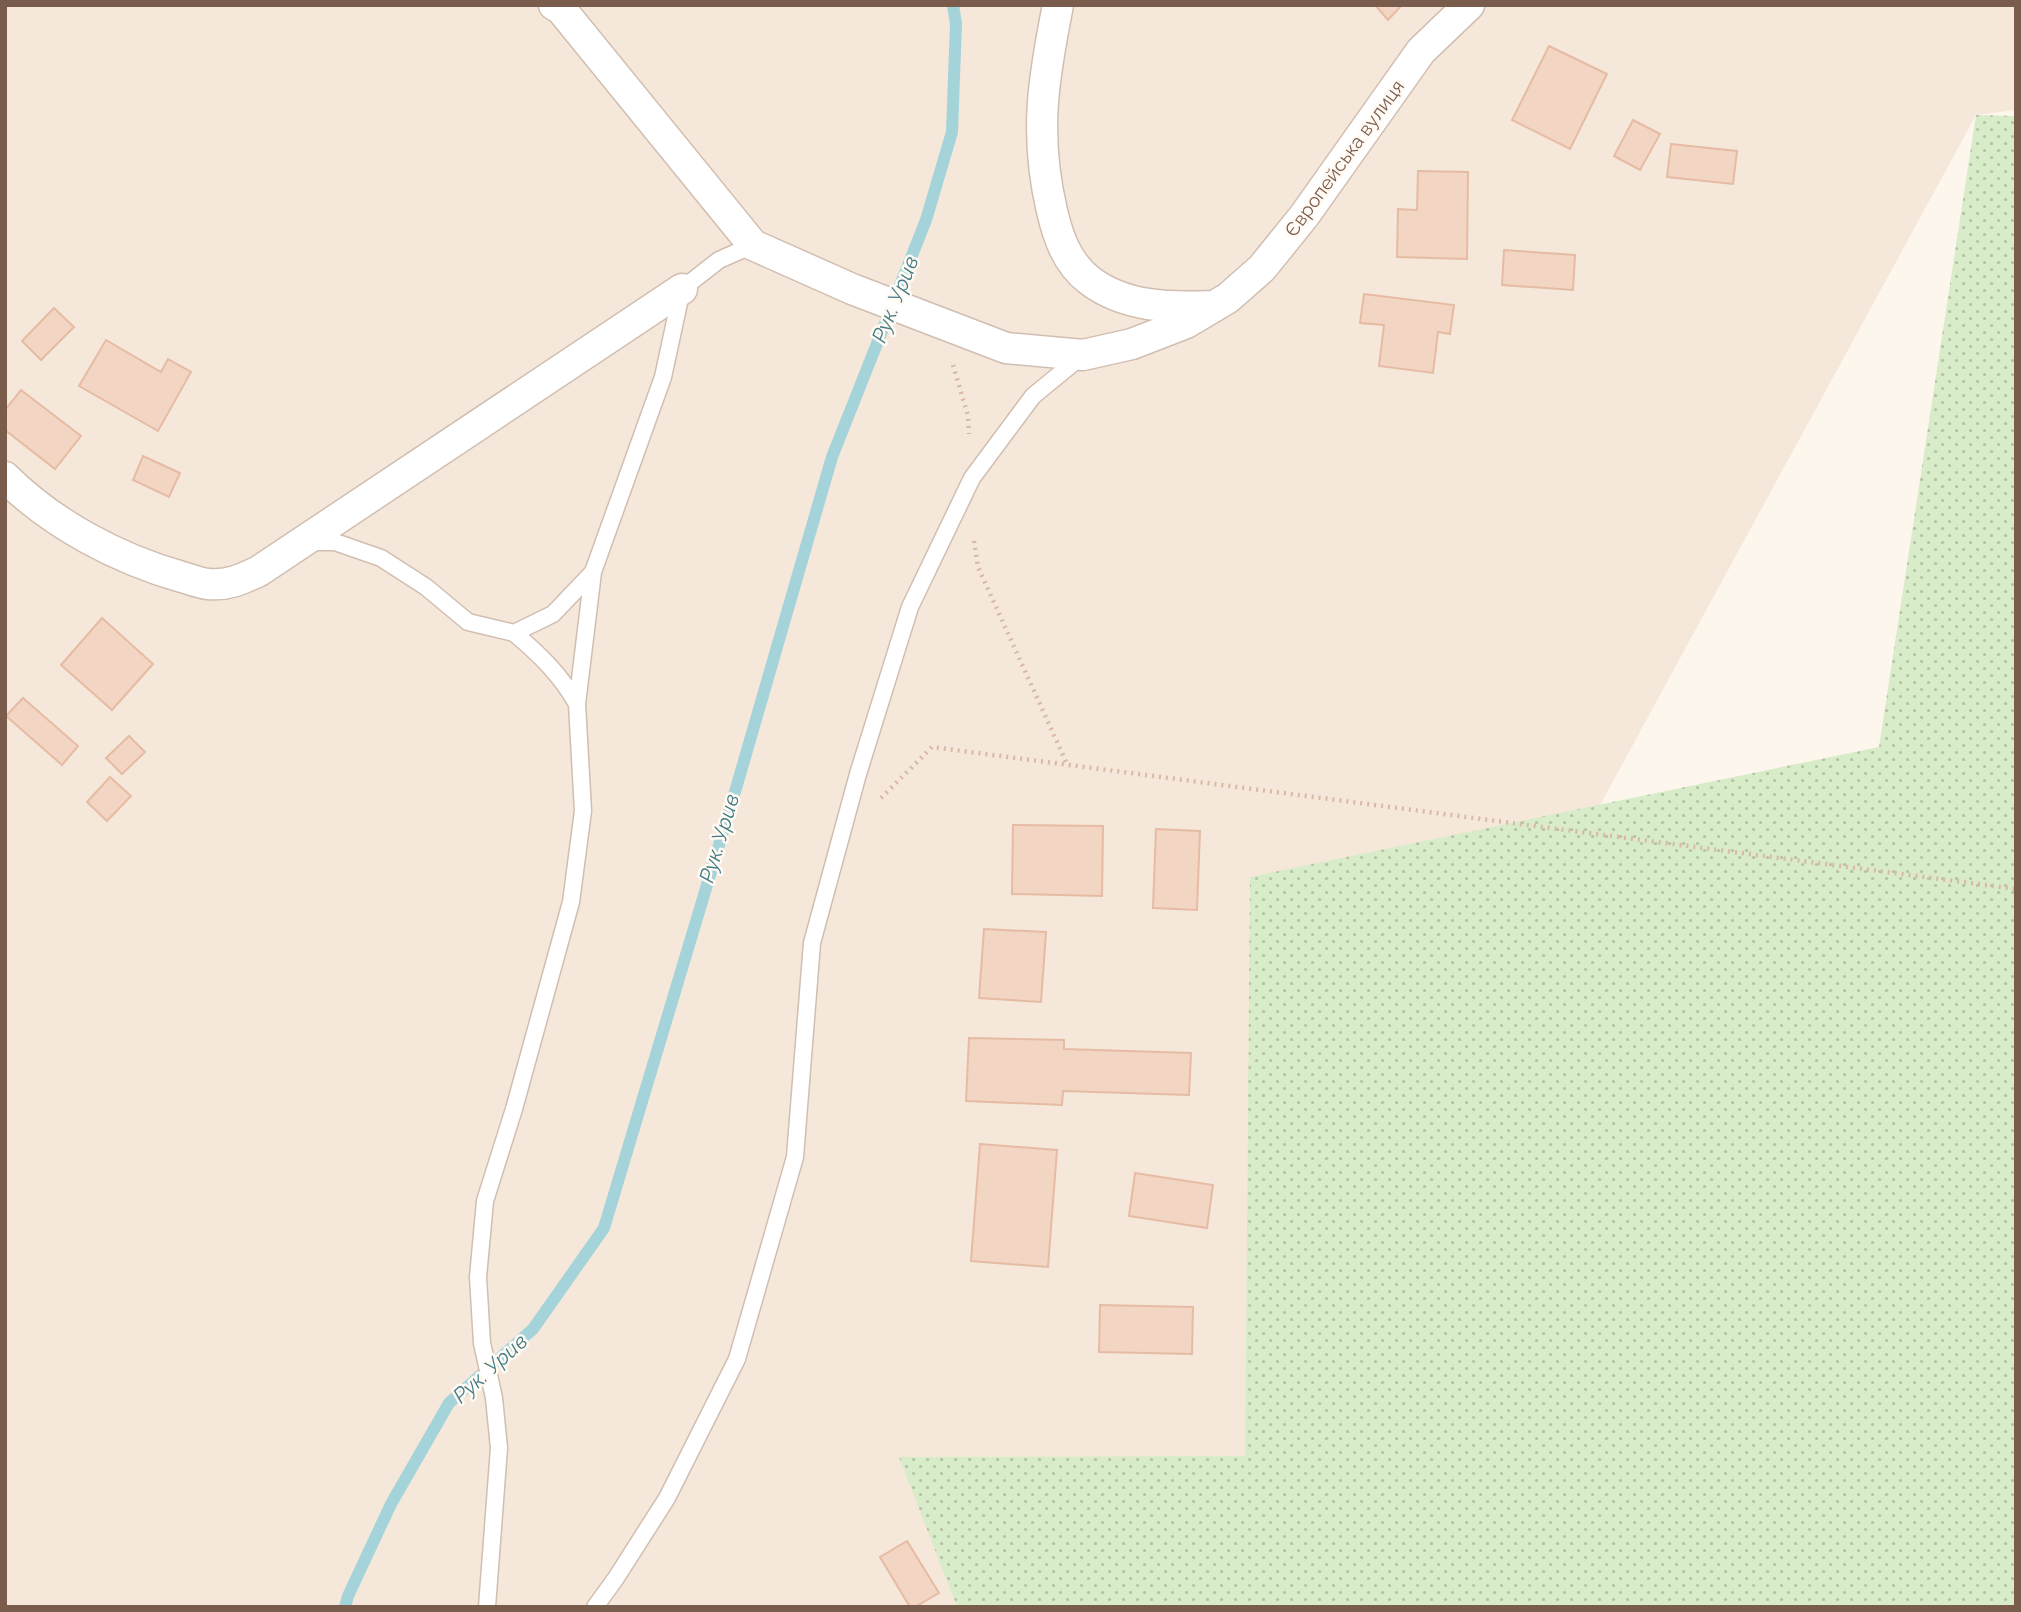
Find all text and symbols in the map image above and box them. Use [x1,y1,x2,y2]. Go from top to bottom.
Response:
street label: Європейська вулиця [1280,75,1408,241]
water label: Рук. Урив [866,252,924,346]
water label: Рук. Урив [694,791,744,885]
water label: Рук. Урив [448,1328,532,1408]

